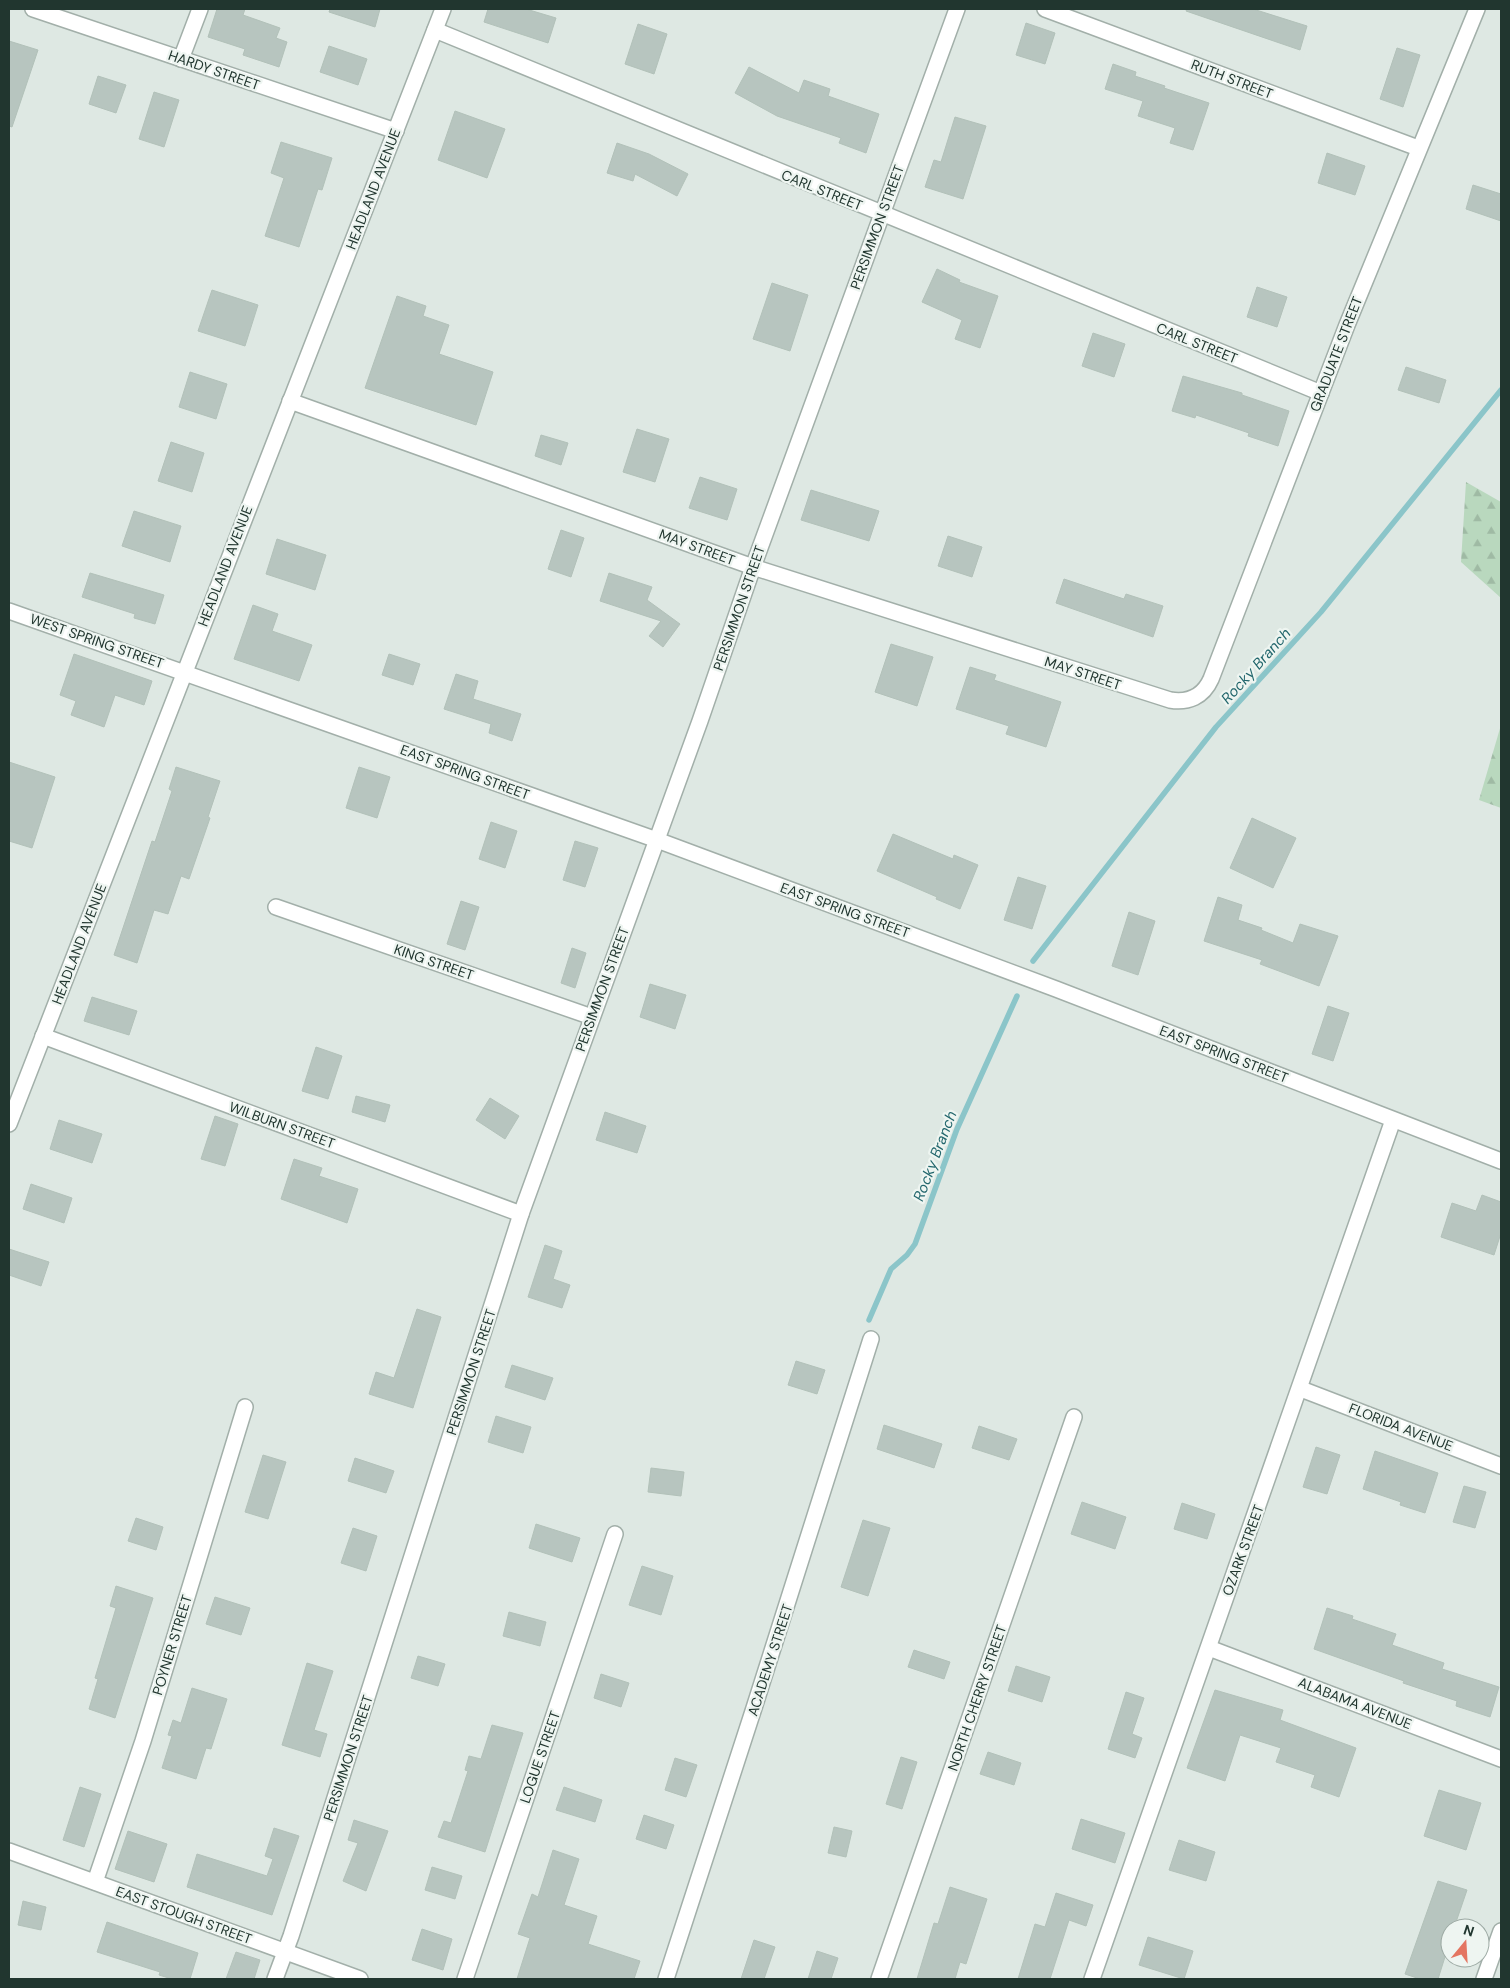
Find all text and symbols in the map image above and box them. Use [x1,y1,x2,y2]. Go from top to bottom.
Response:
street label: HARDY STREET [166,46,262,94]
street label: RUTH STREET [1188,55,1276,103]
street label: HEADLAND AVENUE [342,126,404,252]
street label: PERSIMMON STREET [846,162,908,292]
street label: CARL STREET [779,166,865,215]
street label: GRADUATE STREET [1306,294,1366,414]
street label: CARL STREET [1154,319,1240,368]
street label: HEADLAND AVENUE [194,503,256,629]
street label: MAY STREET [657,525,738,569]
street label: PERSIMMON STREET [709,543,769,673]
street label: WEST SPRING STREET [28,610,166,672]
water label: Rocky Branch [1217,624,1296,708]
street label: MAY STREET [1042,652,1124,694]
street label: EAST SPRING STREET [398,740,532,804]
street label: EAST SPRING STREET [778,878,912,942]
street label: HEADLAND AVENUE [48,881,110,1007]
street label: PERSIMMON STREET [571,924,633,1054]
street label: KING STREET [392,940,476,984]
street label: EAST SPRING STREET [1157,1021,1291,1087]
street label: WILBURN STREET [227,1098,337,1153]
water label: Rocky Branch [909,1108,962,1204]
street label: PERSIMMON STREET [442,1307,500,1437]
street label: FLORIDA AVENUE [1346,1399,1456,1455]
street label: OZARK STREET [1218,1502,1268,1598]
street label: POYNER STREET [148,1593,196,1697]
street label: ACADEMY STREET [743,1602,797,1718]
street label: NORTH CHERRY STREET [944,1622,1010,1773]
street label: ALABAMA AVENUE [1296,1673,1414,1733]
street label: PERSIMMON STREET [319,1693,377,1823]
street label: LOGUE STREET [516,1708,564,1806]
street label: EAST STOUGH STREET [113,1882,255,1948]
north arrow [1440,1918,1490,1968]
text: N [1461,1920,1477,1941]

